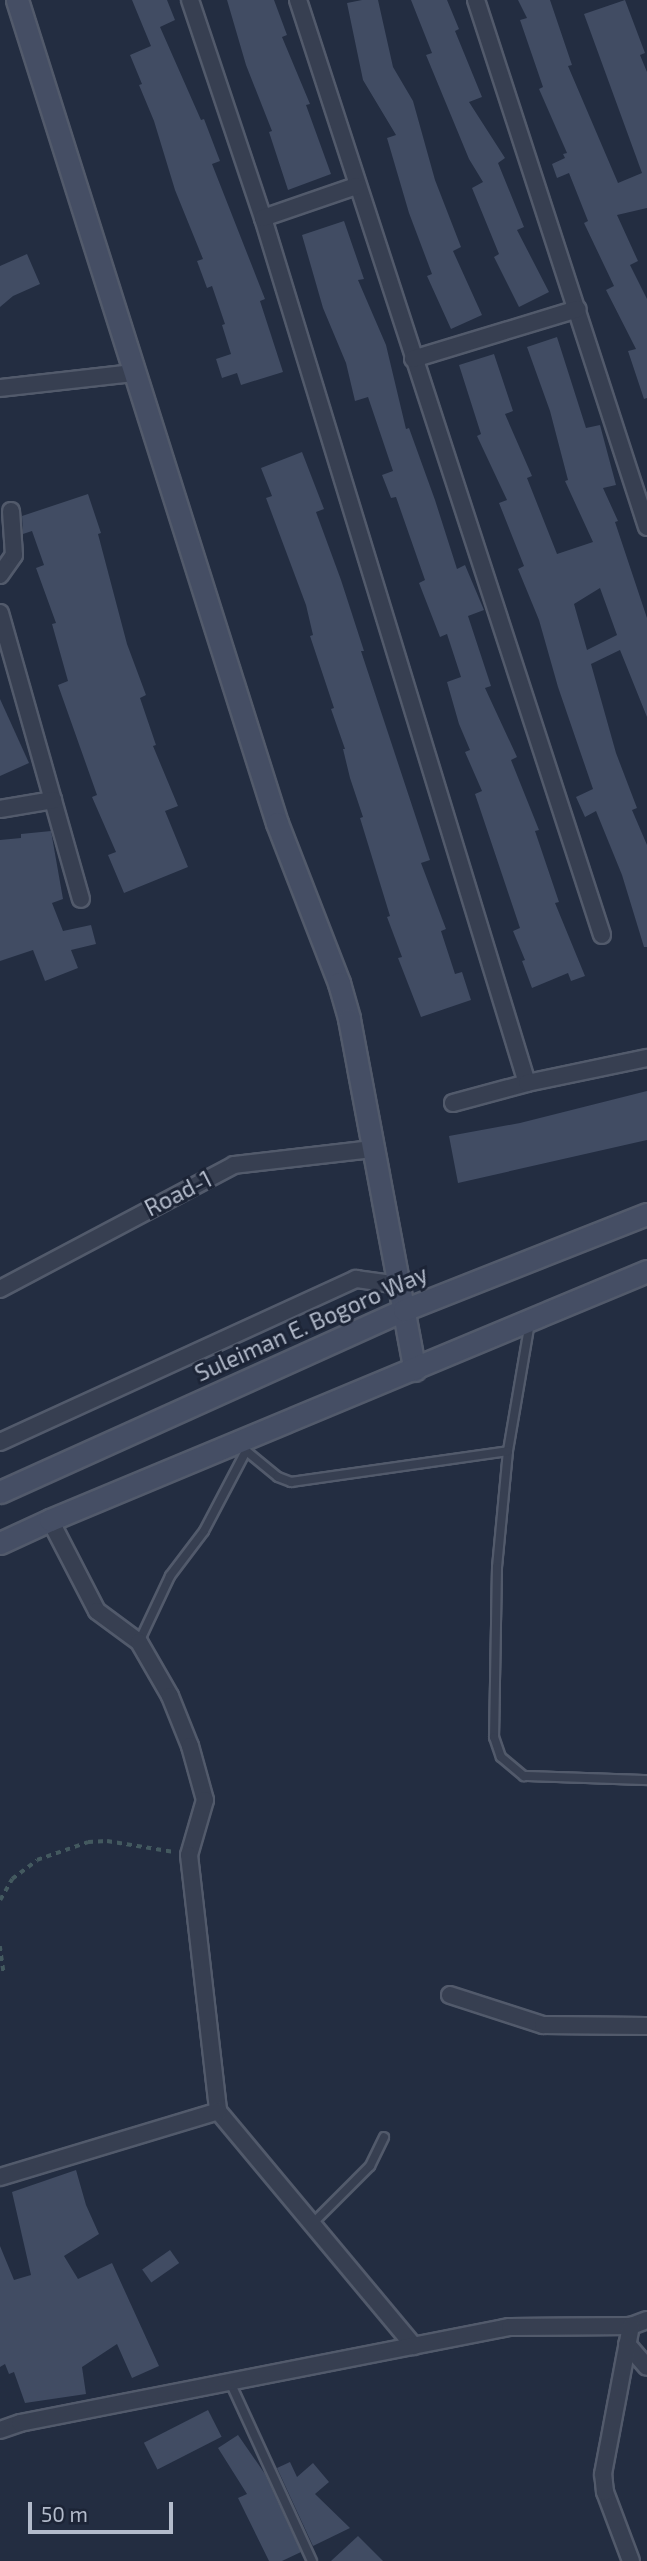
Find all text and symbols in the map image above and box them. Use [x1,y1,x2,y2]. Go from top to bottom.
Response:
street label: Road-1 [140,1164,216,1222]
street label: Suleiman E. Bogoro Way [190,1259,432,1387]
scale bar [32,2488,177,2532]
text: 50 m [41,2501,88,2526]

